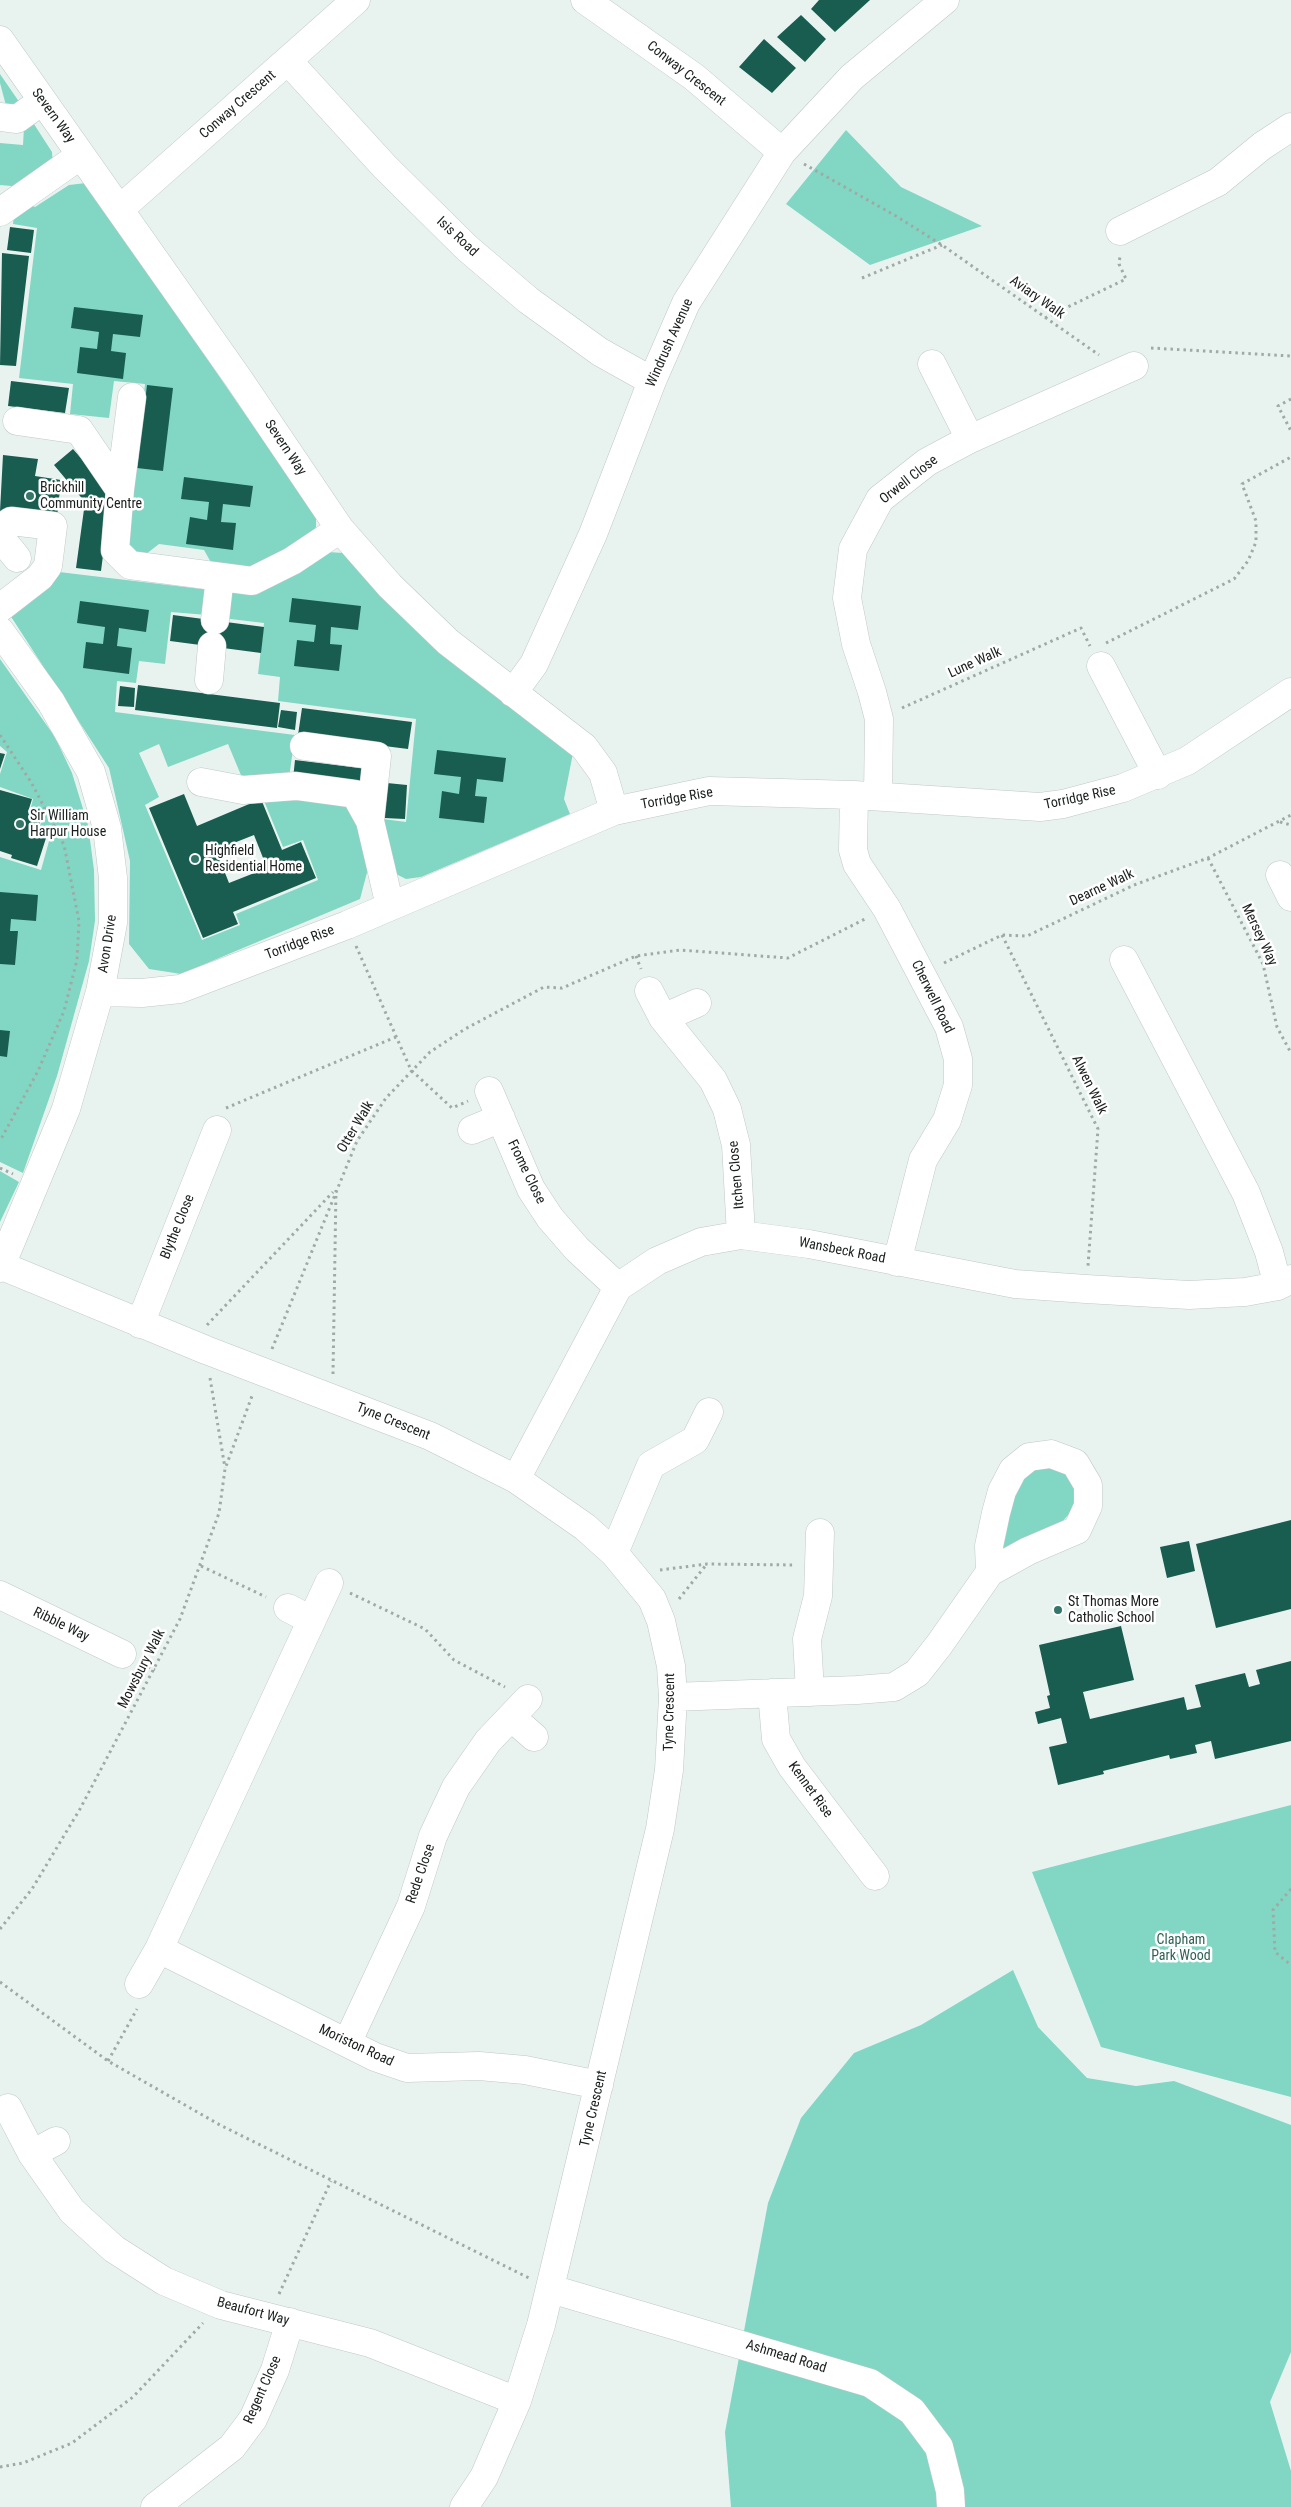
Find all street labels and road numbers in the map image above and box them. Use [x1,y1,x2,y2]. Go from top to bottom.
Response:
street label: Conway Crescent [643,38,729,110]
street label: Conway Crescent [196,67,280,143]
street label: Severn Way [28,85,78,147]
street label: Isis Road [433,214,481,260]
street label: Aviary Walk [1006,273,1068,323]
street label: Windrush Avenue [643,296,697,390]
street label: Severn Way [260,417,310,479]
street label: Orwell Close [877,452,941,508]
street label: Lune Walk [946,644,1004,682]
street label: Torridge Rise [1043,782,1117,814]
street label: Torridge Rise [640,784,714,814]
street label: Dearne Walk [1067,866,1137,910]
street label: Mersey Way [1237,901,1281,969]
street label: Avon Drive [95,914,121,974]
street label: Torridge Rise [263,922,337,964]
street label: Cherwell Road [907,958,957,1036]
street label: Alwen Walk [1068,1053,1110,1117]
street label: Otter Walk [334,1098,378,1156]
street label: Frome Close [503,1137,549,1207]
street label: Itchen Close [726,1140,748,1210]
street label: Blythe Close [157,1192,199,1262]
street label: Wansbeck Road [797,1234,887,1268]
street label: Tyne Crescent [354,1400,432,1444]
street label: Ribble Way [30,1604,92,1646]
street label: Mowsbury Walk [115,1626,169,1712]
street label: Tyne Crescent [661,1673,679,1751]
street label: Kennet Rise [784,1759,836,1821]
street label: Rede Close [403,1842,439,1906]
street label: Moriston Road [316,2021,396,2071]
street label: Tyne Crescent [577,2069,611,2149]
street label: Beaufort Way [215,2294,291,2330]
street label: Ashmead Road [744,2337,828,2377]
street label: Regent Close [241,2353,285,2427]

